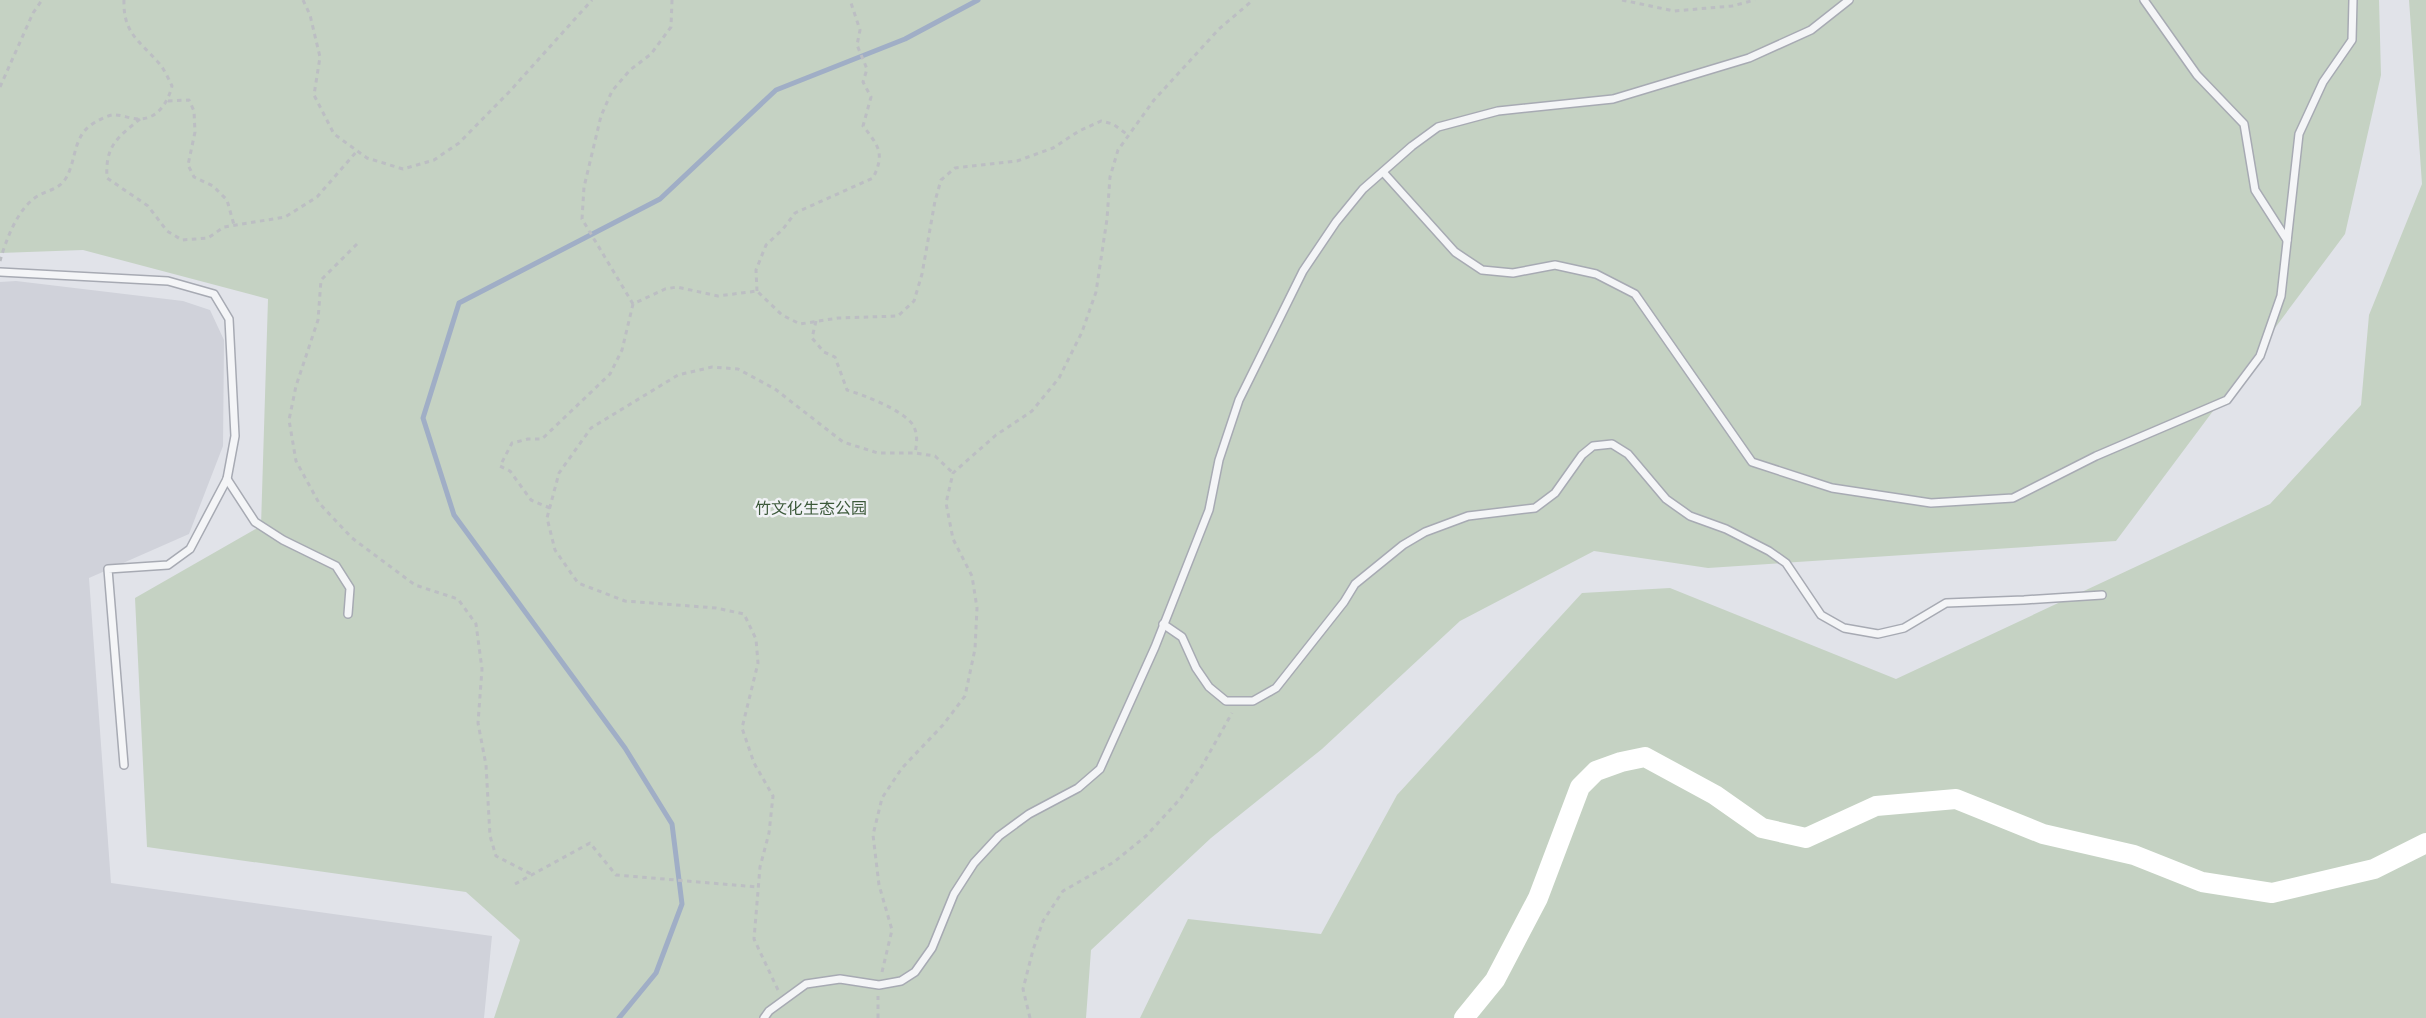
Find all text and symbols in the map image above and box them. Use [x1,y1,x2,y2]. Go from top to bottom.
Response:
park label: 竹文化生态公园 [755,499,867,518]

